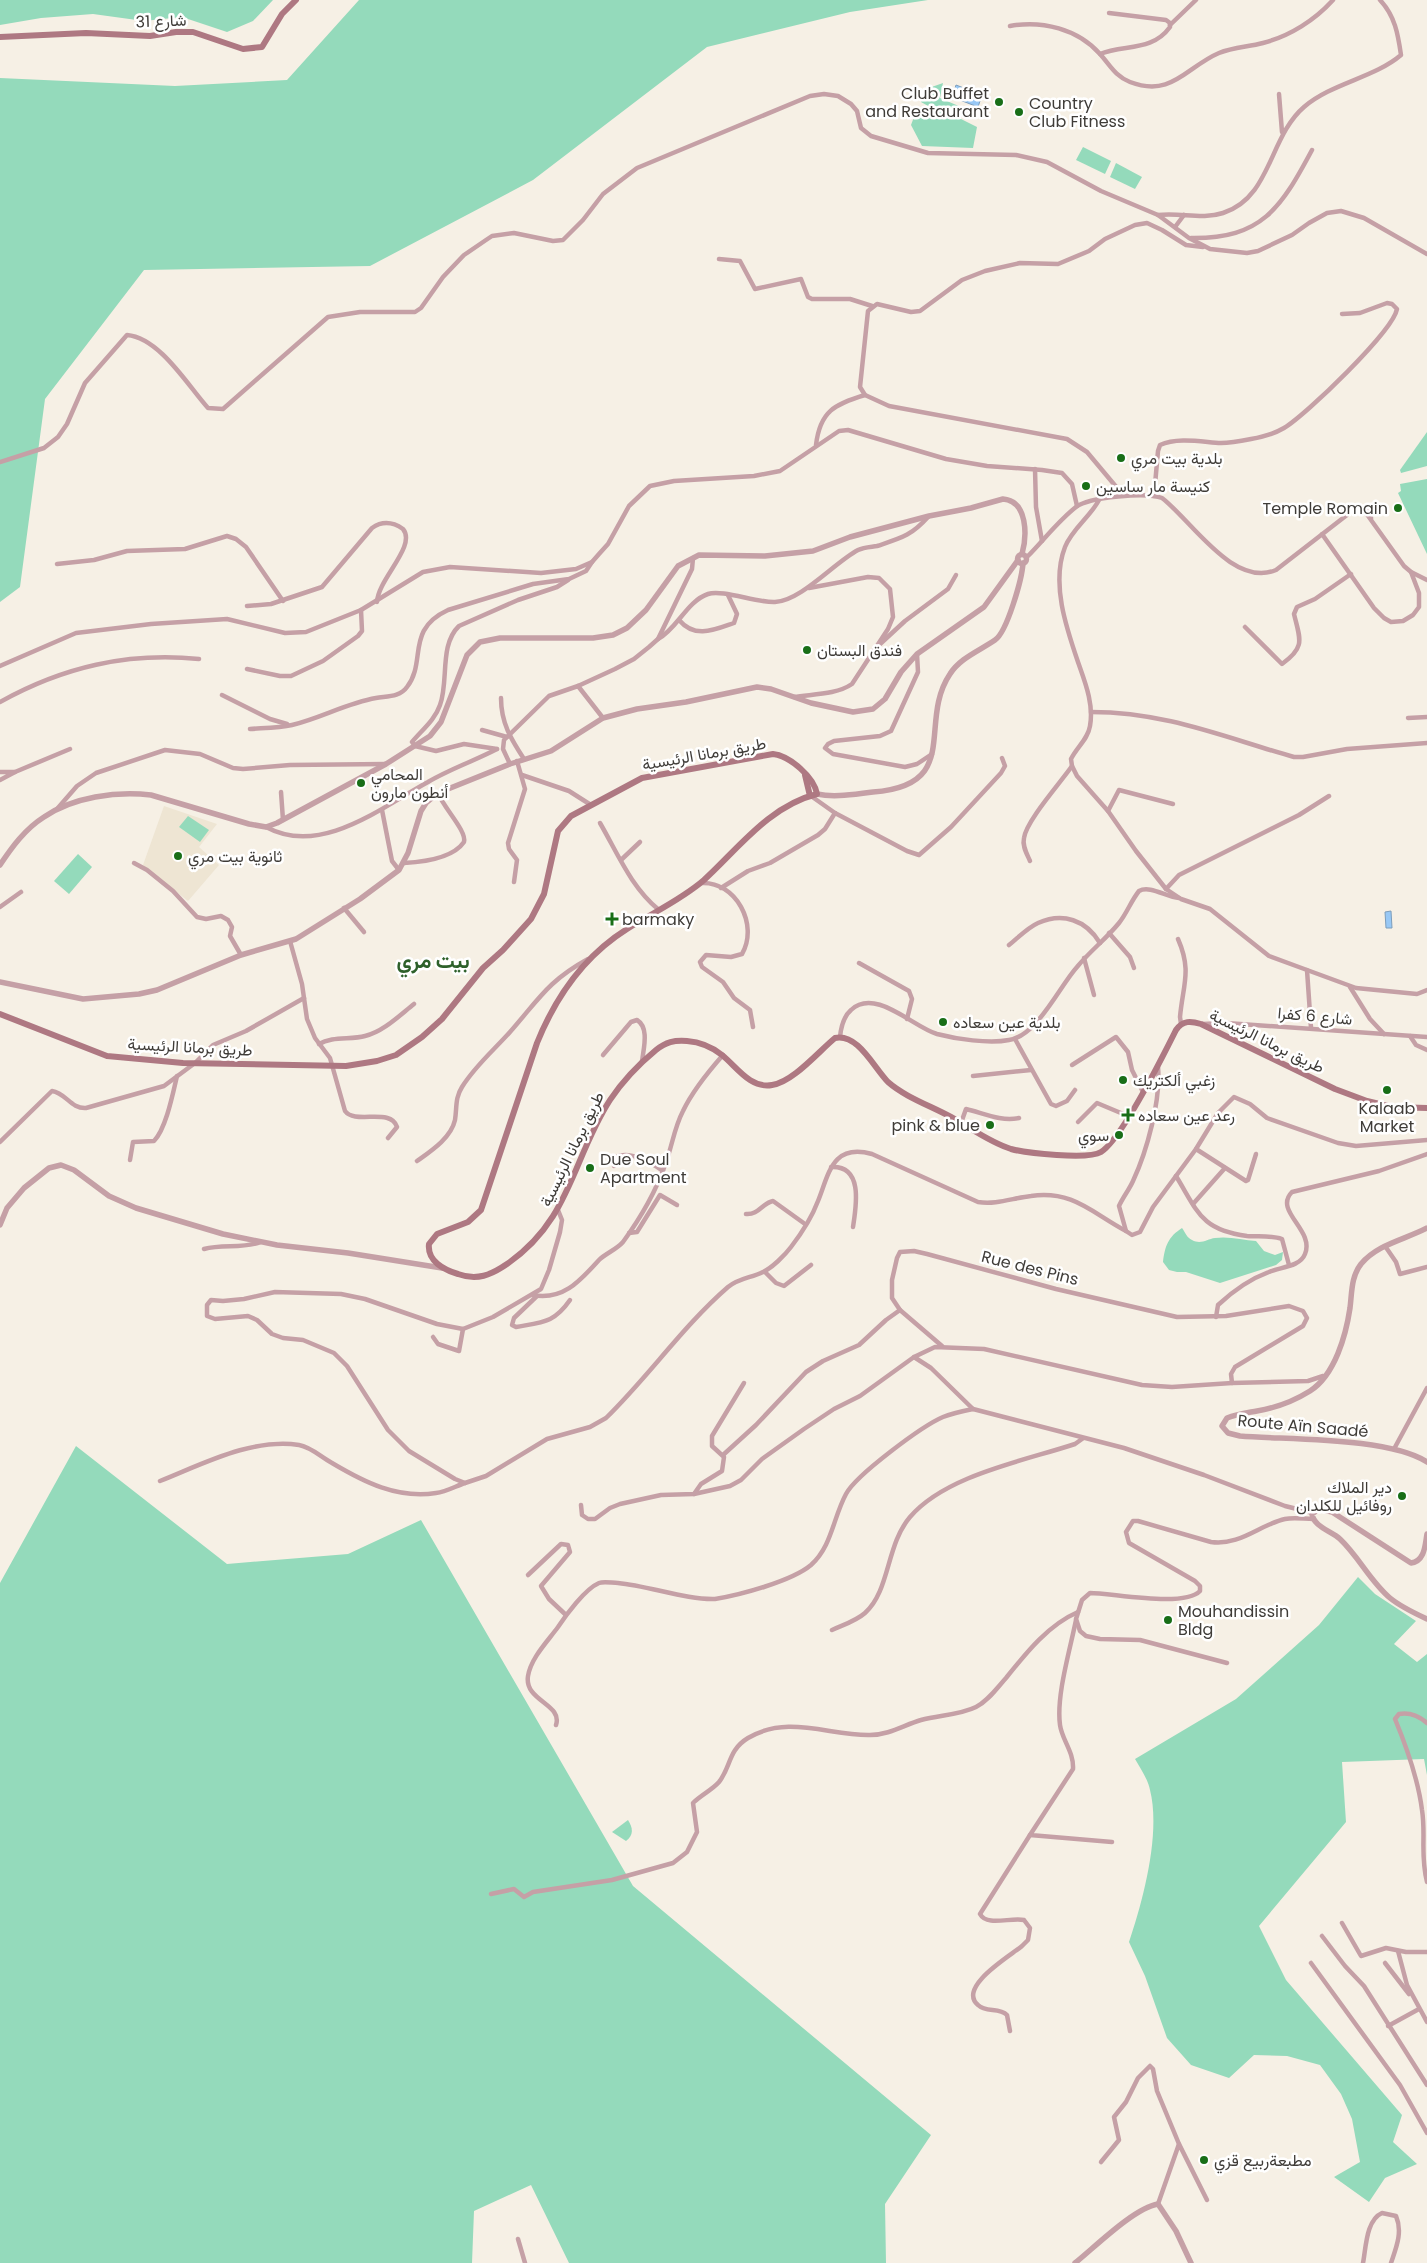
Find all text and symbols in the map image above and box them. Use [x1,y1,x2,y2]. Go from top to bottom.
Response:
street label: شارع 31 [135,9,187,33]
place label: Club Buffet and Restaurant [865,82,989,123]
place label: Country Club Fitness [1029,92,1125,133]
marker: Club Buffet and Restaurant [993,96,1005,108]
marker: Country Club Fitness [1013,106,1025,118]
place label: بلدية بيت مري [1131,447,1223,472]
marker: بلدية بيت مري [1115,452,1127,464]
place label: كنيسة مار ساسين [1096,475,1210,498]
marker: كنيسة مار ساسين [1080,480,1092,492]
place label: Temple Romain [1263,497,1388,520]
marker: Temple Romain [1392,502,1404,514]
place label: فندق البستان [817,639,902,662]
marker: فندق البستان [801,644,813,656]
street label: طريق برمانا الرئيسية [640,732,768,776]
place label: المحامي أنطون مارون [371,763,448,804]
marker: المحامي أنطون مارون [355,777,367,789]
place label: ثانوية بيت مري [188,845,282,870]
marker: ثانوية بيت مري [172,850,184,862]
place label: barmaky [622,908,694,931]
marker: barmaky [606,913,618,925]
district label: بيت مري [396,946,470,978]
street label: شارع 6 كفرا [1277,1001,1353,1031]
street label: طريق برمانا الرئيسية [1206,1003,1328,1079]
place label: بلدية عين سعاده [953,1011,1060,1034]
marker: بلدية عين سعاده [937,1016,949,1028]
street label: طريق برمانا الرئيسية [127,1032,253,1062]
place label: زغبي ألكتريك [1133,1069,1215,1094]
marker: زغبي ألكتريك [1117,1074,1129,1086]
marker: Kalaab Market [1381,1084,1393,1096]
street label: طريق برمانا الرئيسية [534,1088,610,1210]
place label: Kalaab Market [1359,1097,1416,1138]
place label: رعد عين سعاده [1138,1104,1235,1127]
marker: رعد عين سعاده [1122,1109,1134,1121]
place label: pink & blue [891,1114,980,1137]
marker: pink & blue [984,1119,996,1131]
place label: سوي [1078,1124,1109,1149]
marker: سوي [1113,1129,1125,1141]
place label: Due Soul Apartment [600,1148,687,1189]
marker: Due Soul Apartment [584,1162,596,1174]
street label: Rue des Pins [979,1245,1081,1291]
street label: Route Aïn Saadé [1237,1409,1369,1443]
place label: دير الملاك روفائيل للكلدان [1296,1476,1392,1517]
marker: دير الملاك روفائيل للكلدان [1396,1490,1408,1502]
place label: Mouhandissin Bldg [1178,1600,1289,1641]
marker: Mouhandissin Bldg [1162,1614,1174,1626]
place label: مطبعةربيع قزي [1214,2149,1311,2174]
marker: مطبعةربيع قزي [1198,2154,1210,2166]

